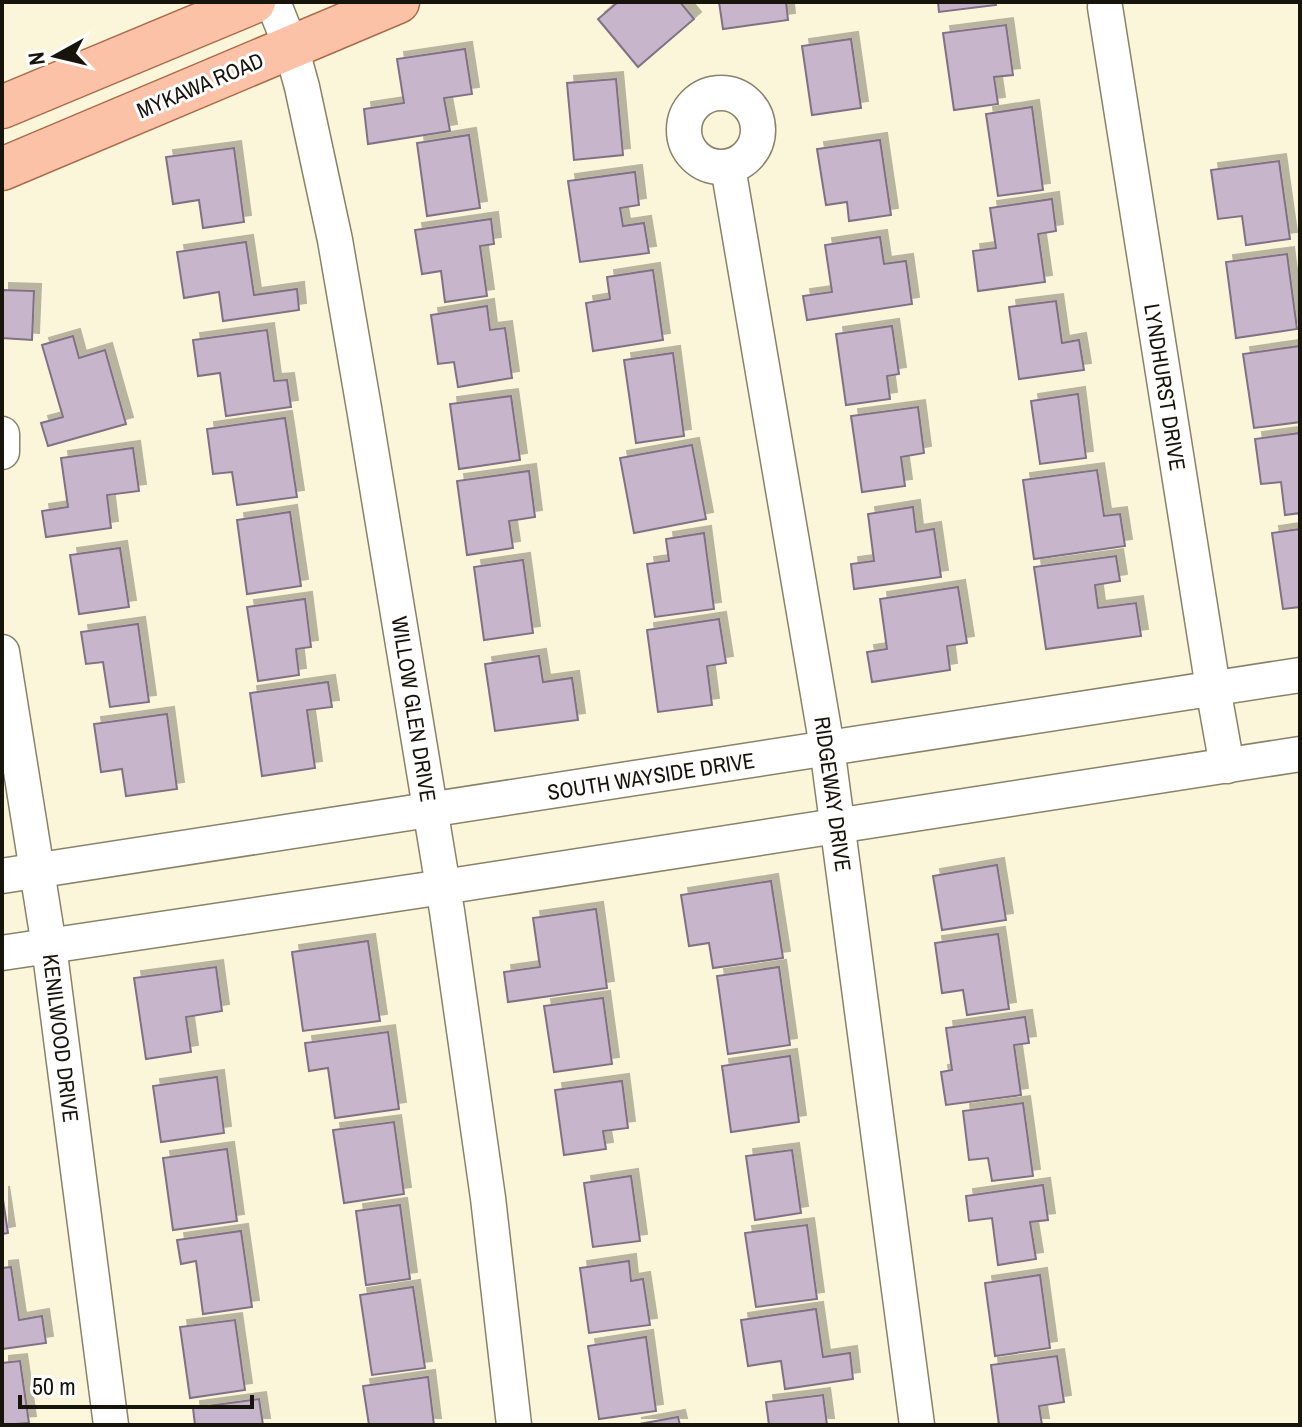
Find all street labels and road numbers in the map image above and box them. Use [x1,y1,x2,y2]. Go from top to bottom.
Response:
street label: MYKAWA ROAD [132,45,268,125]
street label: LYNDHURST DRIVE [1137,301,1193,473]
street label: WILLOW GLEN DRIVE [385,614,443,804]
street label: RIDGEWAY DRIVE [807,715,859,873]
street label: SOUTH WAYSIDE DRIVE [545,745,757,807]
street label: KENILWOOD DRIVE [36,952,86,1124]

